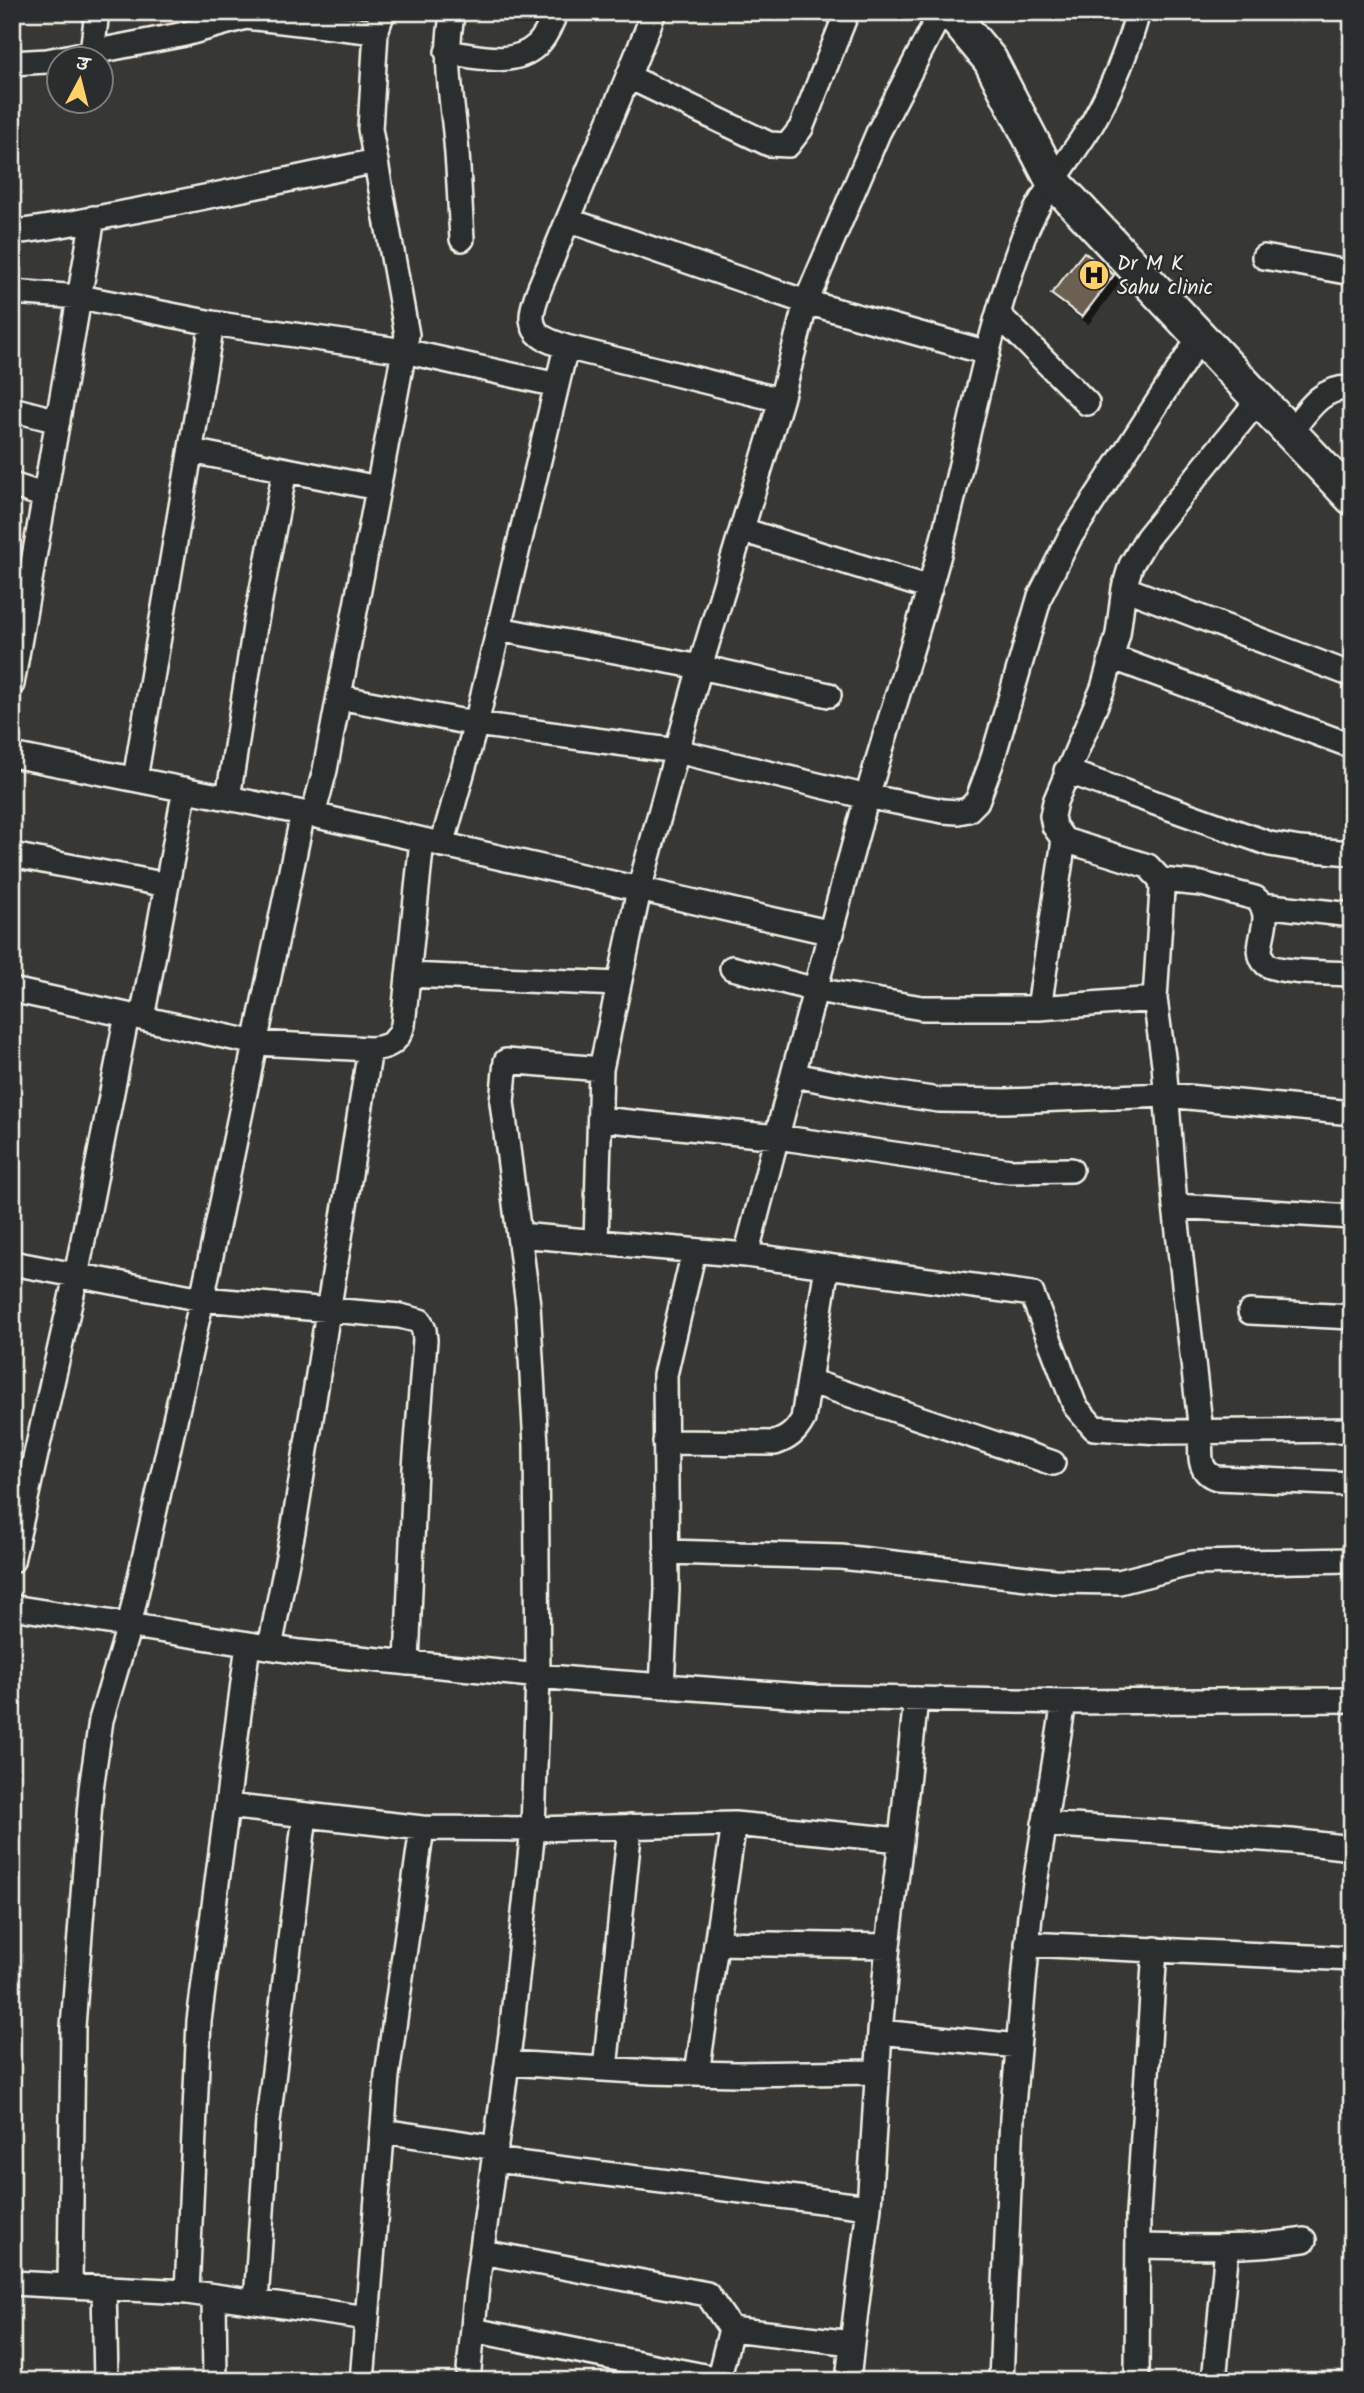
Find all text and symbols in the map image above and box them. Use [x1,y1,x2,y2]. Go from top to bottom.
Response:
north arrow [46,46,116,116]
text: उ [74,49,94,81]
place label: Dr M K Sahu clinic [1117,248,1213,305]
hospital icon: Dr M K Sahu clinic [1077,258,1111,292]

